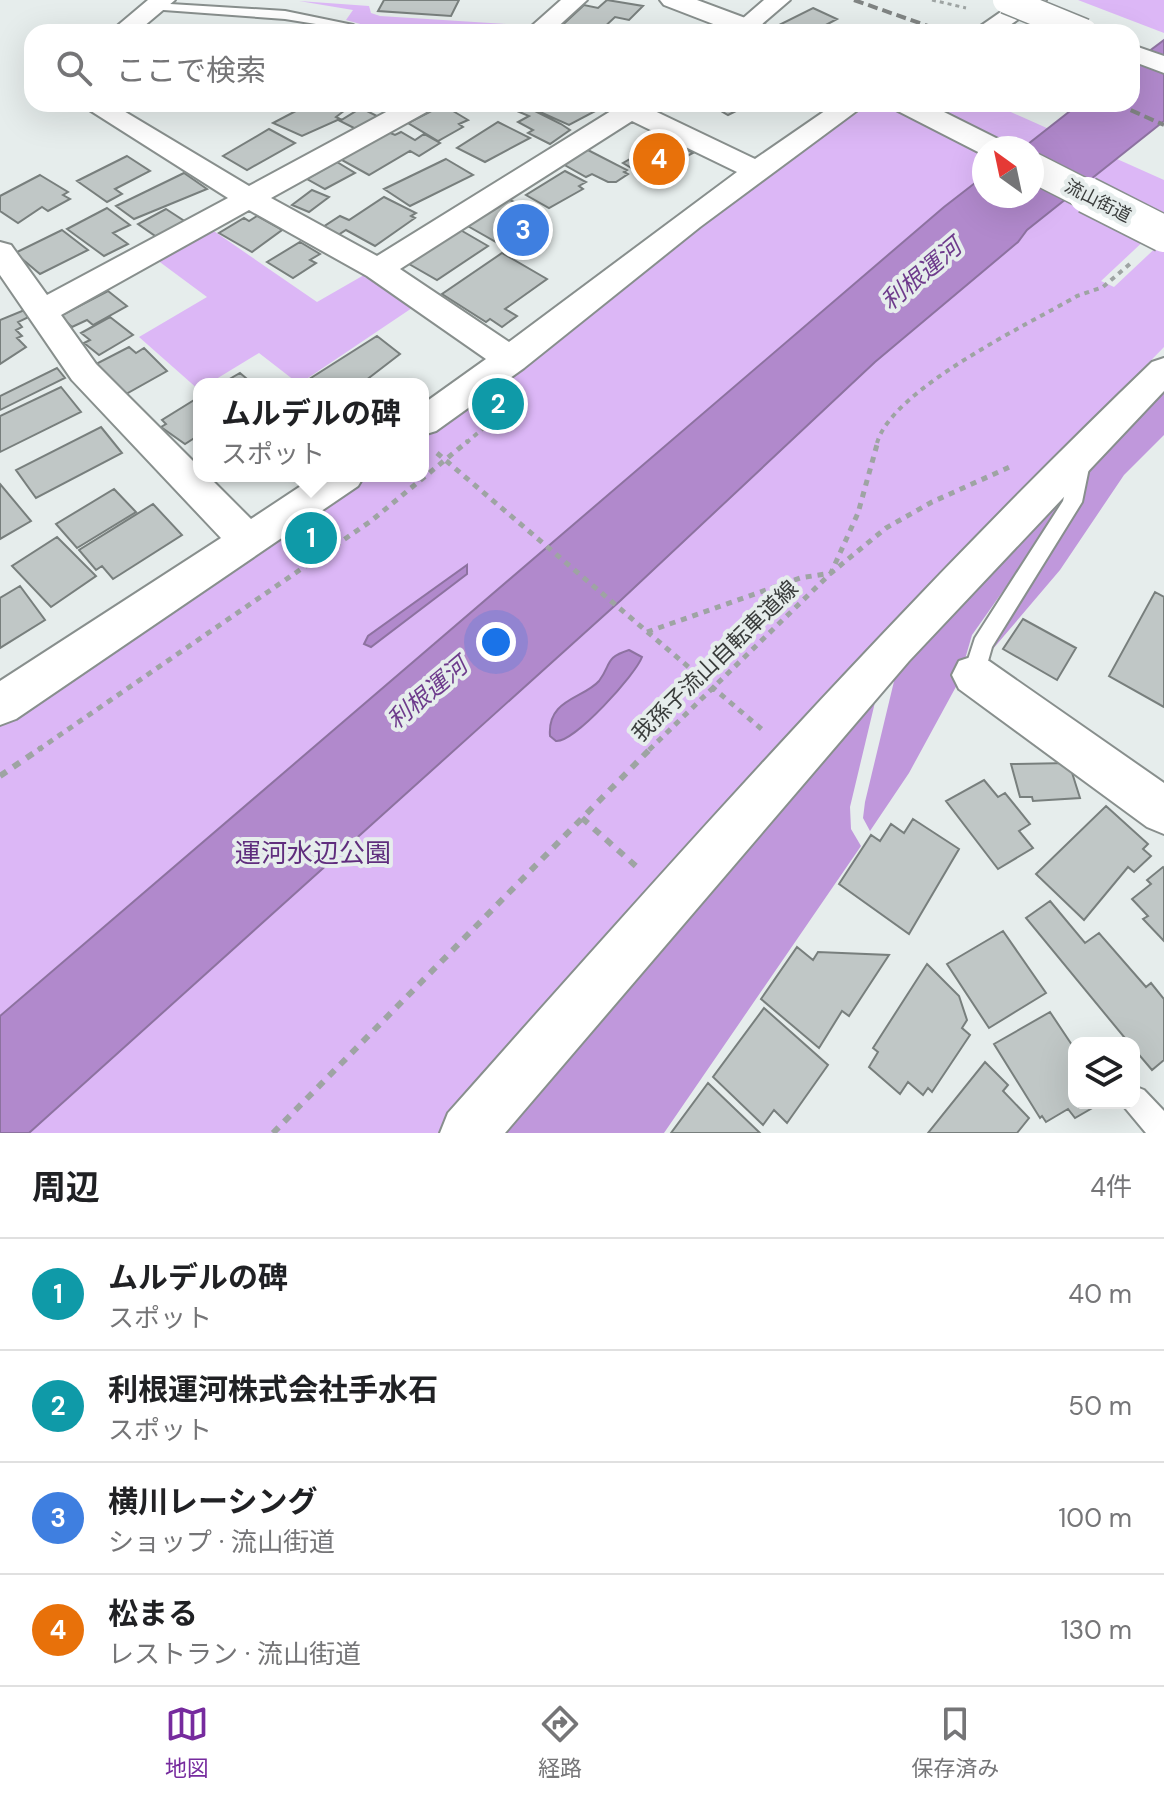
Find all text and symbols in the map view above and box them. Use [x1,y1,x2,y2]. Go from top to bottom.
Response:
search box [24,24,1140,112]
icon: search [52,46,96,90]
text: ここで検索 [116,51,266,90]
pin: 4 [633,129,685,189]
north arrow [972,136,1044,208]
street label: 流山街道 [1060,174,1136,228]
pin: 3 [497,200,549,260]
water label: 利根運河 [874,229,971,317]
pin: 2 [472,374,524,434]
popup [193,378,429,482]
text: ムルデルの碑 [221,394,401,433]
text: スポット [221,437,325,471]
pin: 1 [285,508,337,568]
street label: 我孫子流山自転車道線 [626,574,804,748]
your location [476,622,516,662]
water label: 利根運河 [380,648,477,736]
park label: 運河水辺公園 [235,836,391,870]
map controls [1068,1037,1140,1109]
button: layers [1068,1037,1140,1109]
text: 周辺 [32,1165,100,1210]
text: 4件 [1090,1170,1132,1204]
text: ムルデルの碑 [108,1258,288,1297]
text: 1 [53,1277,63,1311]
text: 40 m [1068,1277,1132,1311]
text: スポット [108,1301,212,1335]
text: 利根運河株式会社手水石 [108,1370,438,1409]
text: 2 [50,1389,66,1423]
text: 50 m [1068,1389,1132,1423]
text: スポット [108,1413,212,1447]
text: 横川レーシング [108,1482,317,1521]
text: 3 [50,1501,66,1535]
text: 100 m [1058,1501,1132,1535]
text: ショップ · 流山街道 [108,1525,335,1559]
text: 松まる [108,1594,198,1633]
text: 4 [50,1613,66,1647]
text: 130 m [1061,1613,1132,1647]
text: レストラン · 流山街道 [108,1637,361,1671]
tab: 地図 [165,1702,209,1783]
tab: 経路 [538,1702,582,1783]
tab: 保存済み [911,1702,999,1783]

